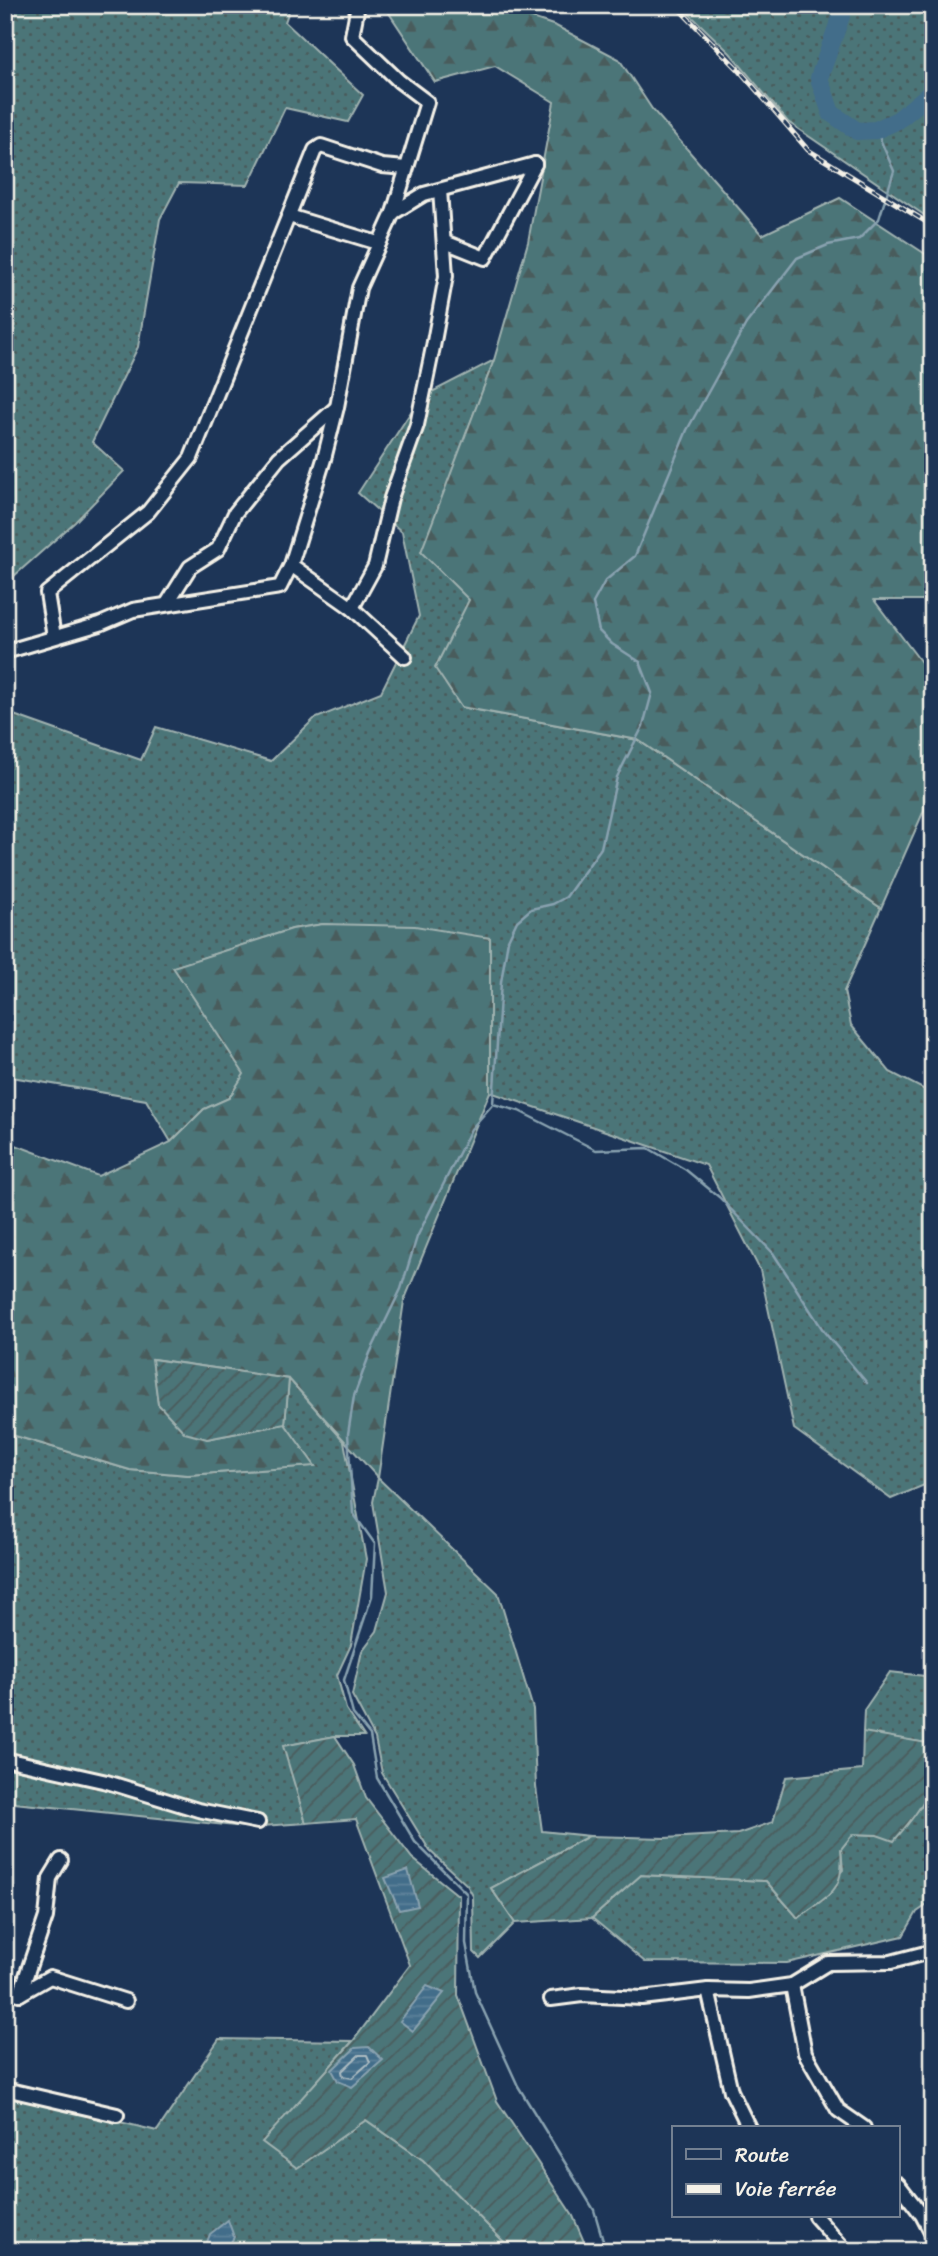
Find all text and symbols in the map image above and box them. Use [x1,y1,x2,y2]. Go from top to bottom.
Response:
legend [672,2126,900,2218]
text: Route [735,2136,789,2174]
text: Voie ferrée [735,2170,837,2208]

